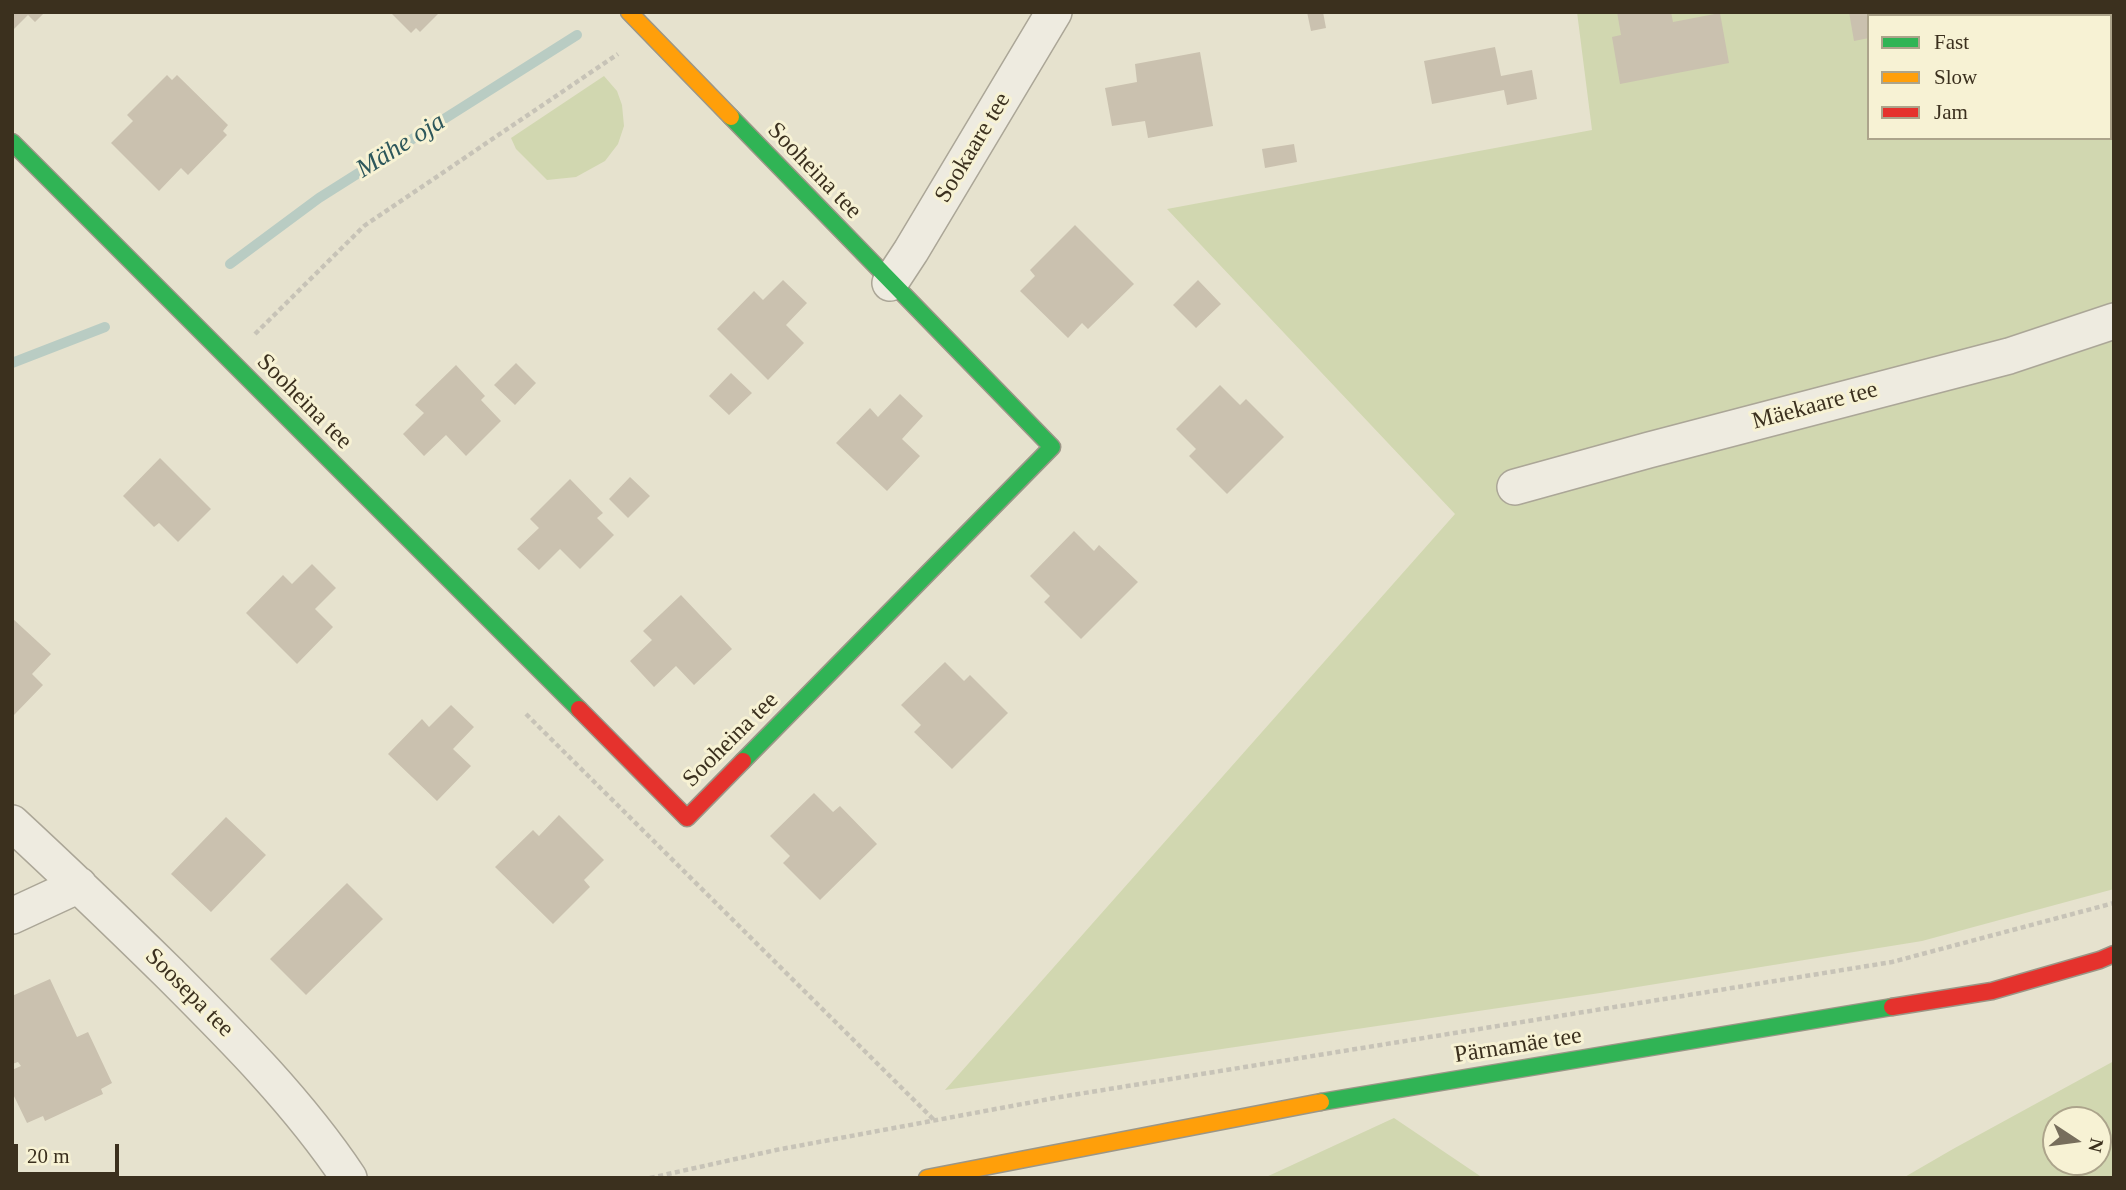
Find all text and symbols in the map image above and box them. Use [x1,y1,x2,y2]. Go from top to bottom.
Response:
legend [1867,14,2112,140]
text: Fast [1934,30,1969,54]
text: Slow [1934,65,1977,89]
street label: Sookaare tee [929,88,1017,208]
text: Jam [1934,100,1968,124]
water label: Mähe oja [351,107,451,185]
street label: Sooheina tee [761,117,867,225]
street label: Sooheina tee [250,348,358,456]
street label: Mäekaare tee [1749,375,1881,437]
street label: Sooheina tee [677,686,785,794]
street label: Soosepa tee [139,943,239,1043]
street label: Pärnamäe tee [1452,1022,1584,1070]
north arrow [2042,1106,2112,1176]
scale bar [18,1130,122,1174]
text: N [2084,1136,2108,1154]
text: 20 m [27,1144,70,1168]

